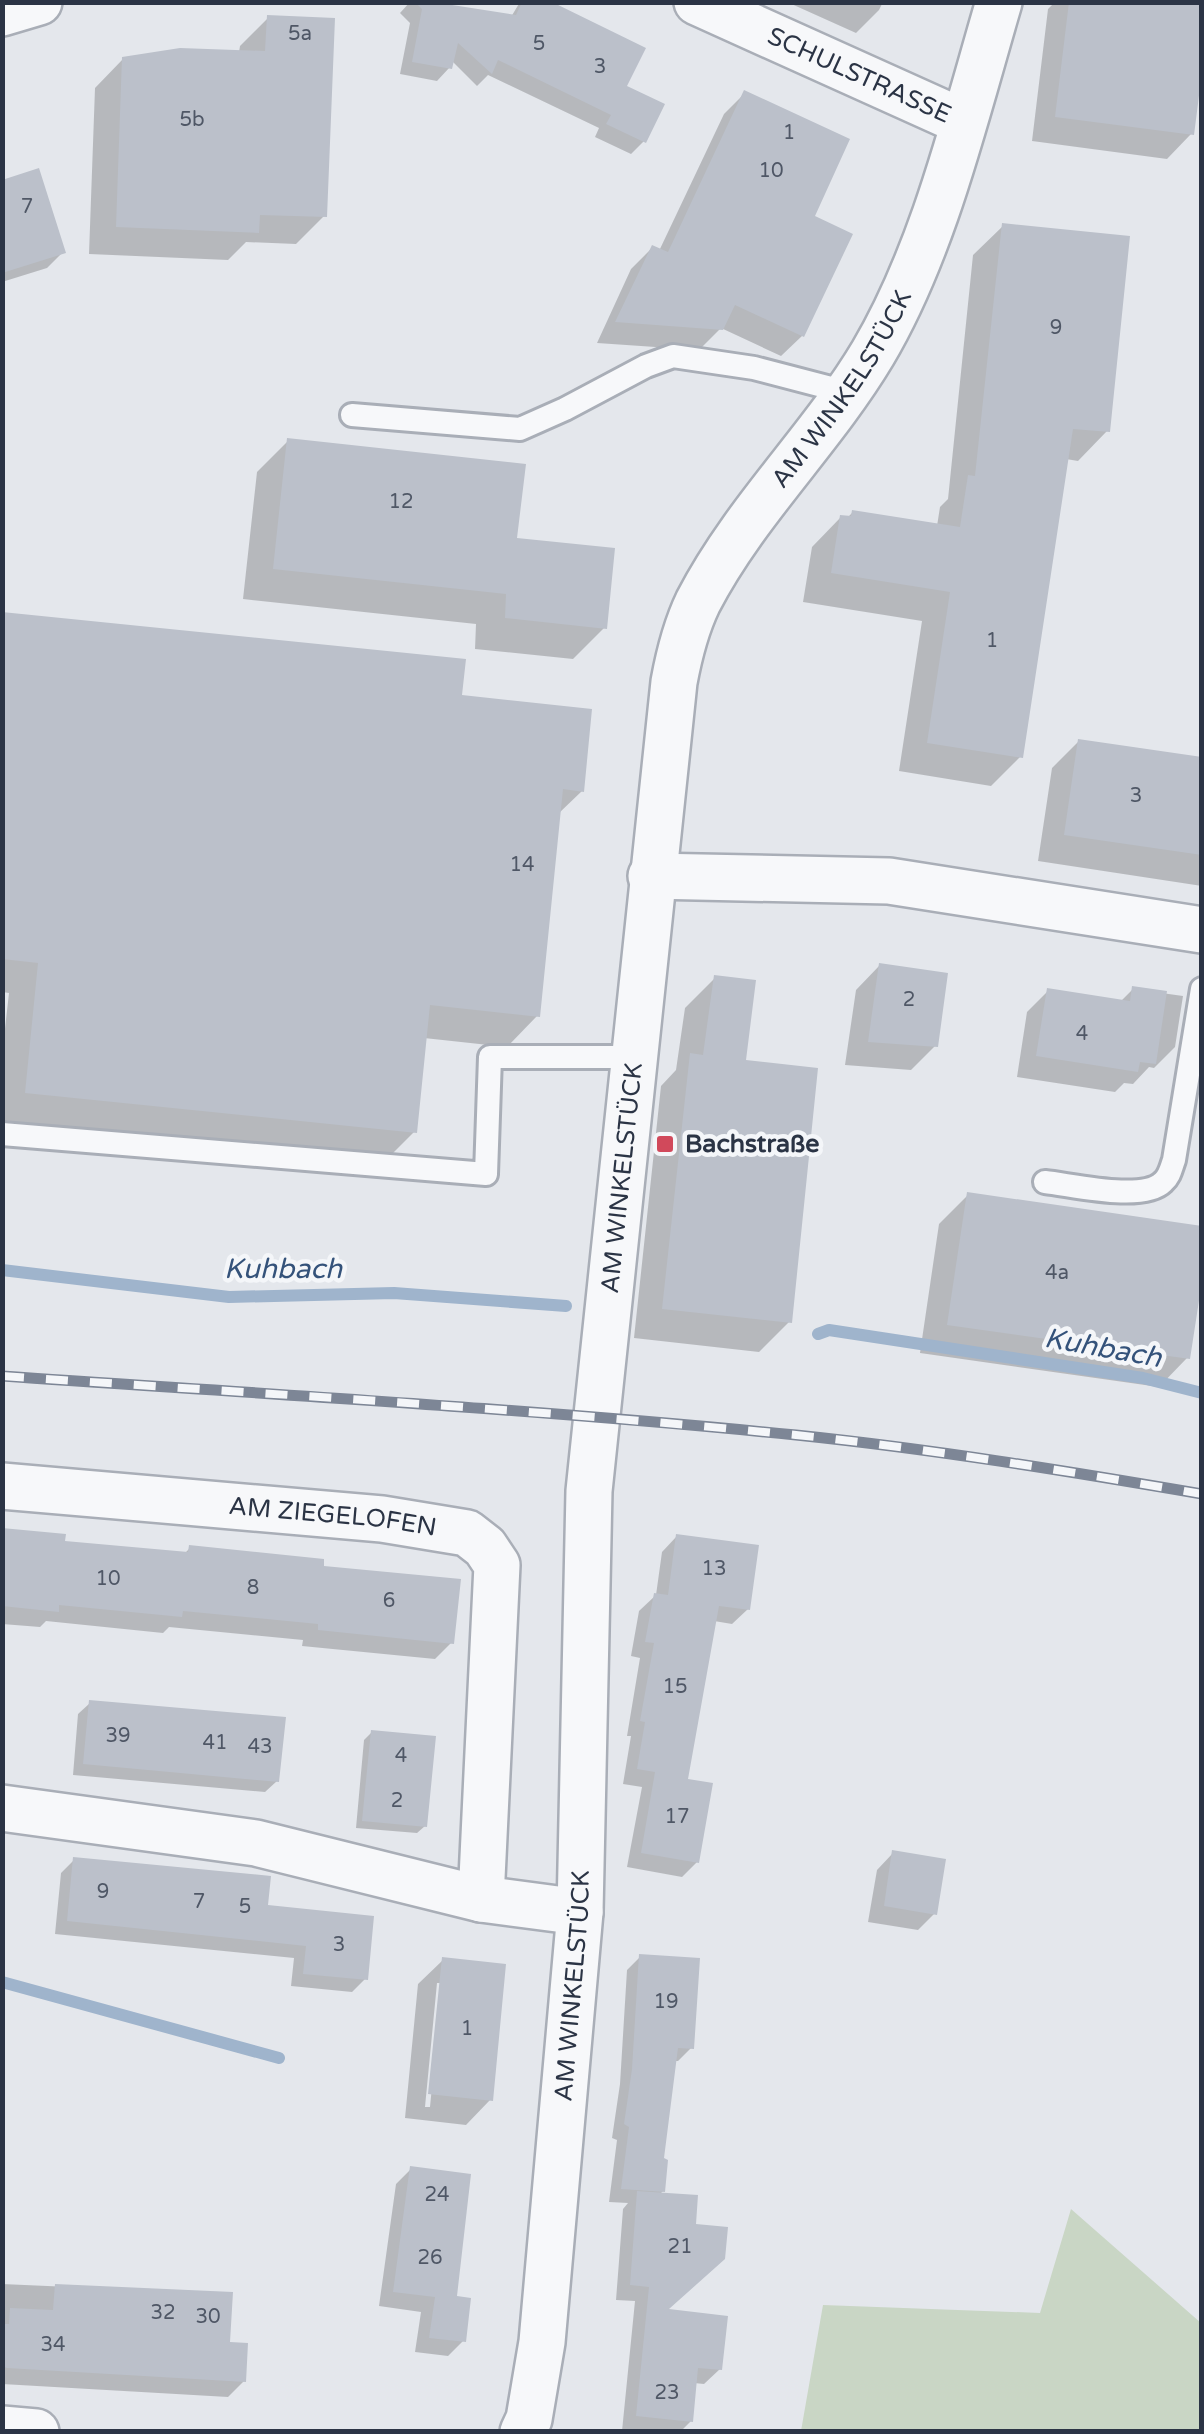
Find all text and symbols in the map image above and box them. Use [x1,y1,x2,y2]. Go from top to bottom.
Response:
street label: SCHULSTRASSE [763,21,956,130]
house number: 5a [288,22,312,46]
house number: 5 [533,32,545,56]
house number: 3 [594,55,606,79]
house number: 5b [179,108,205,132]
house number: 1 [783,121,795,145]
house number: 10 [758,159,784,183]
house number: 7 [21,195,33,219]
street label: AM WINKELSTÜCK [765,285,918,494]
house number: 9 [1050,316,1062,340]
house number: 12 [388,490,414,514]
house number: 1 [986,629,998,653]
house number: 3 [1130,784,1142,808]
house number: 14 [509,853,535,877]
house number: 2 [903,988,915,1012]
house number: 4 [1076,1022,1088,1046]
street label: AM WINKELSTÜCK [595,1061,649,1295]
place label: Bachstraße [685,1129,819,1159]
marker: Bachstraße [654,1133,676,1155]
water label: Kuhbach [224,1252,343,1286]
house number: 4a [1045,1261,1069,1285]
water label: Kuhbach [1042,1321,1165,1375]
street label: AM ZIEGELOFEN [227,1491,439,1543]
house number: 13 [701,1557,727,1581]
house number: 10 [95,1567,121,1591]
house number: 8 [247,1576,259,1600]
house number: 6 [383,1589,395,1613]
house number: 15 [662,1675,688,1699]
house number: 39 [105,1724,131,1748]
house number: 41 [202,1731,228,1755]
house number: 43 [247,1735,273,1759]
house number: 4 [395,1744,407,1768]
house number: 2 [391,1789,403,1813]
house number: 17 [664,1805,690,1829]
street label: AM WINKELSTÜCK [548,1870,596,2103]
house number: 9 [97,1880,109,1904]
house number: 7 [193,1890,205,1914]
house number: 5 [239,1895,251,1919]
house number: 3 [333,1933,345,1957]
house number: 19 [653,1990,679,2014]
house number: 1 [461,2017,473,2041]
house number: 24 [424,2183,450,2207]
house number: 21 [667,2235,693,2259]
house number: 26 [417,2246,443,2270]
house number: 32 [150,2301,176,2325]
house number: 30 [195,2305,221,2329]
house number: 34 [40,2333,66,2357]
house number: 23 [654,2381,680,2405]

